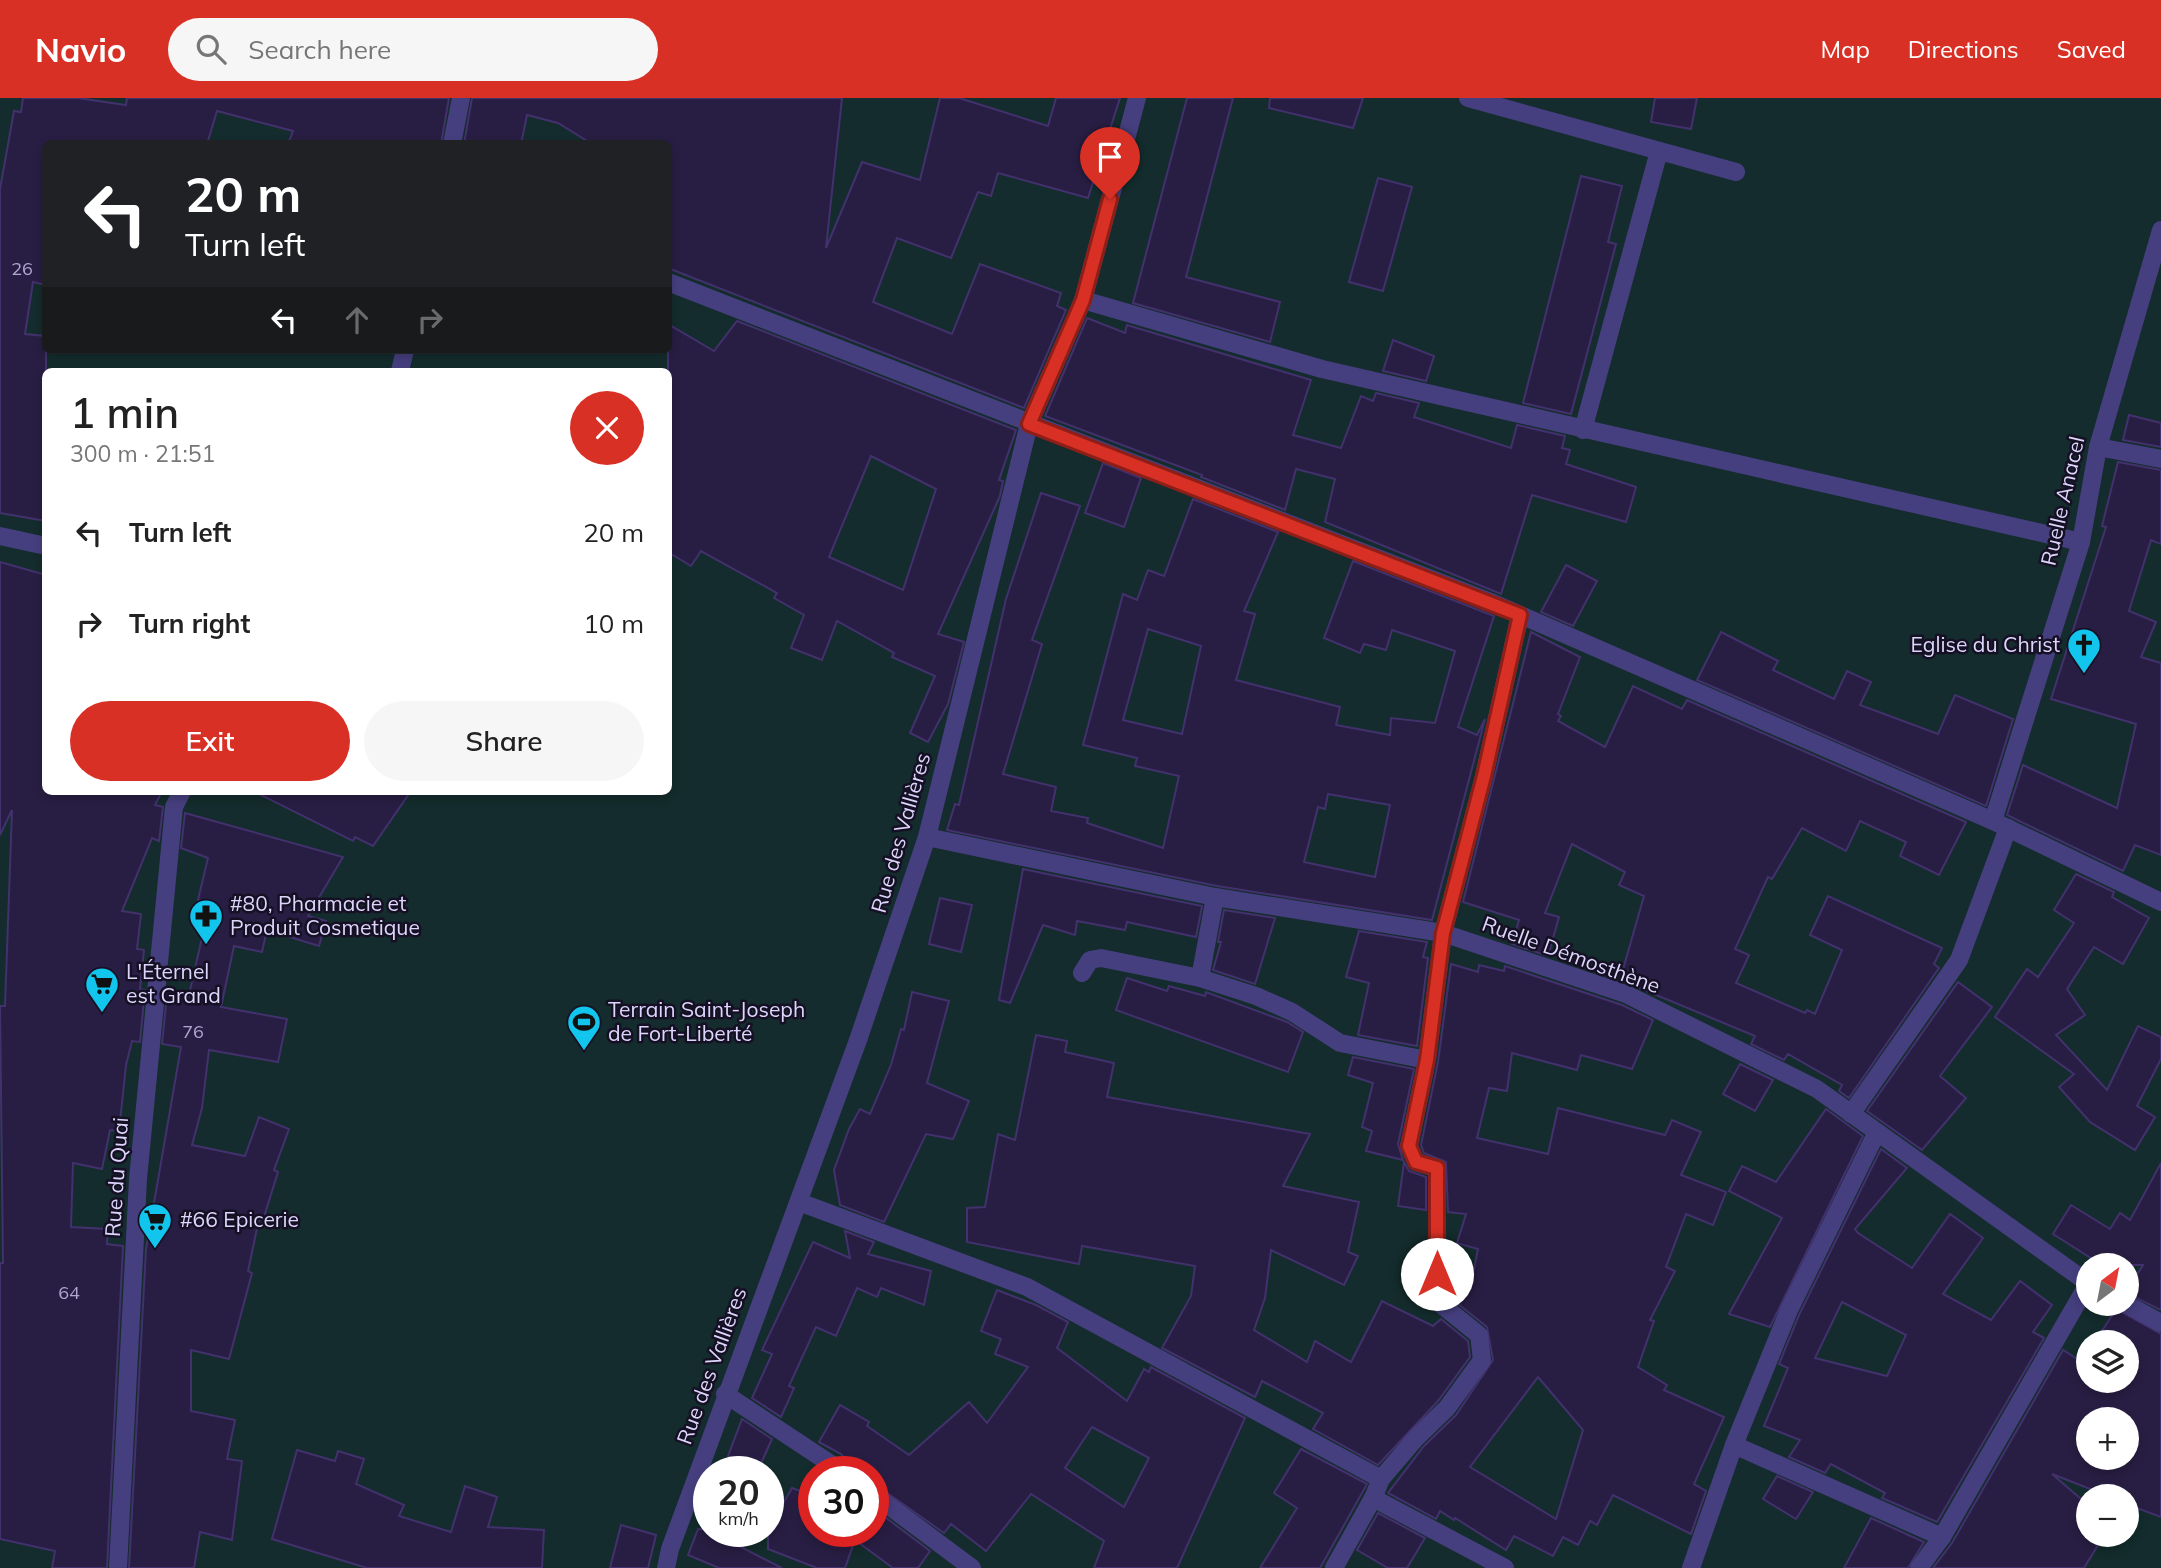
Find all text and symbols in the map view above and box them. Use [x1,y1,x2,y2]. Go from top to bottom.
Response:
search box [168,18,658,81]
text: Navio [35,29,126,70]
icon: search [192,30,230,68]
text: Search here [248,33,391,66]
text: Map [1820,34,1870,64]
text: Directions [1908,34,2019,64]
text: Saved [2057,34,2126,64]
pin [1080,127,1140,199]
icon: arrive [1091,138,1129,176]
text: 20 m [185,163,301,224]
icon: left [70,168,161,259]
text: Turn left [185,224,305,264]
house number: 26 [11,257,33,280]
icon: left [265,301,303,339]
icon: ahead [338,301,376,339]
icon: right [411,301,449,339]
text: 1 min [70,386,179,439]
button: close [570,391,644,465]
street label: Ruelle Anacel [2035,434,2090,568]
text: 300 m · 21:51 [70,439,215,468]
icon: left [70,514,108,552]
text: Turn left [129,516,231,549]
text: 20 m [583,516,644,549]
icon: right [70,605,108,643]
text: Turn right [129,607,250,640]
text: 10 m [583,607,644,640]
church icon: Eglise du Christ [2065,626,2103,675]
place label: Eglise du Christ [1911,631,2060,657]
button: Exit [70,701,350,781]
button: Share [364,701,644,781]
street label: Rue des Vallières [865,750,935,916]
place label: #80, Pharmacie et Produit Cosmetique [230,890,420,940]
pharmacy icon: #80, Pharmacie et Produit Cosmetique [187,897,225,946]
street label: Ruelle Démosthène [1479,910,1664,998]
place label: L'Éternel est Grand [126,958,221,1008]
supermarket icon: L'Éternel est Grand [83,965,121,1014]
place label: Terrain Saint-Joseph de Fort-Liberté [608,996,805,1046]
sports icon: Terrain Saint-Joseph de Fort-Liberté [565,1003,603,1052]
house number: 76 [182,1020,204,1043]
street label: Rue du Quai [99,1116,133,1238]
supermarket icon: #66 Epicerie [136,1201,174,1250]
place label: #66 Epicerie [180,1206,299,1232]
position arrow [1400,1237,1474,1311]
north arrow [2076,1253,2138,1316]
map controls [2076,1253,2139,1547]
house number: 64 [58,1281,80,1304]
street label: Rue des Vallières [671,1284,752,1448]
button: layers [2076,1330,2139,1393]
button: + [2076,1407,2139,1470]
speed limit sign: 30 [798,1456,889,1547]
text: 20 [717,1470,760,1514]
button: − [2076,1484,2139,1547]
text: km/h [718,1507,759,1530]

